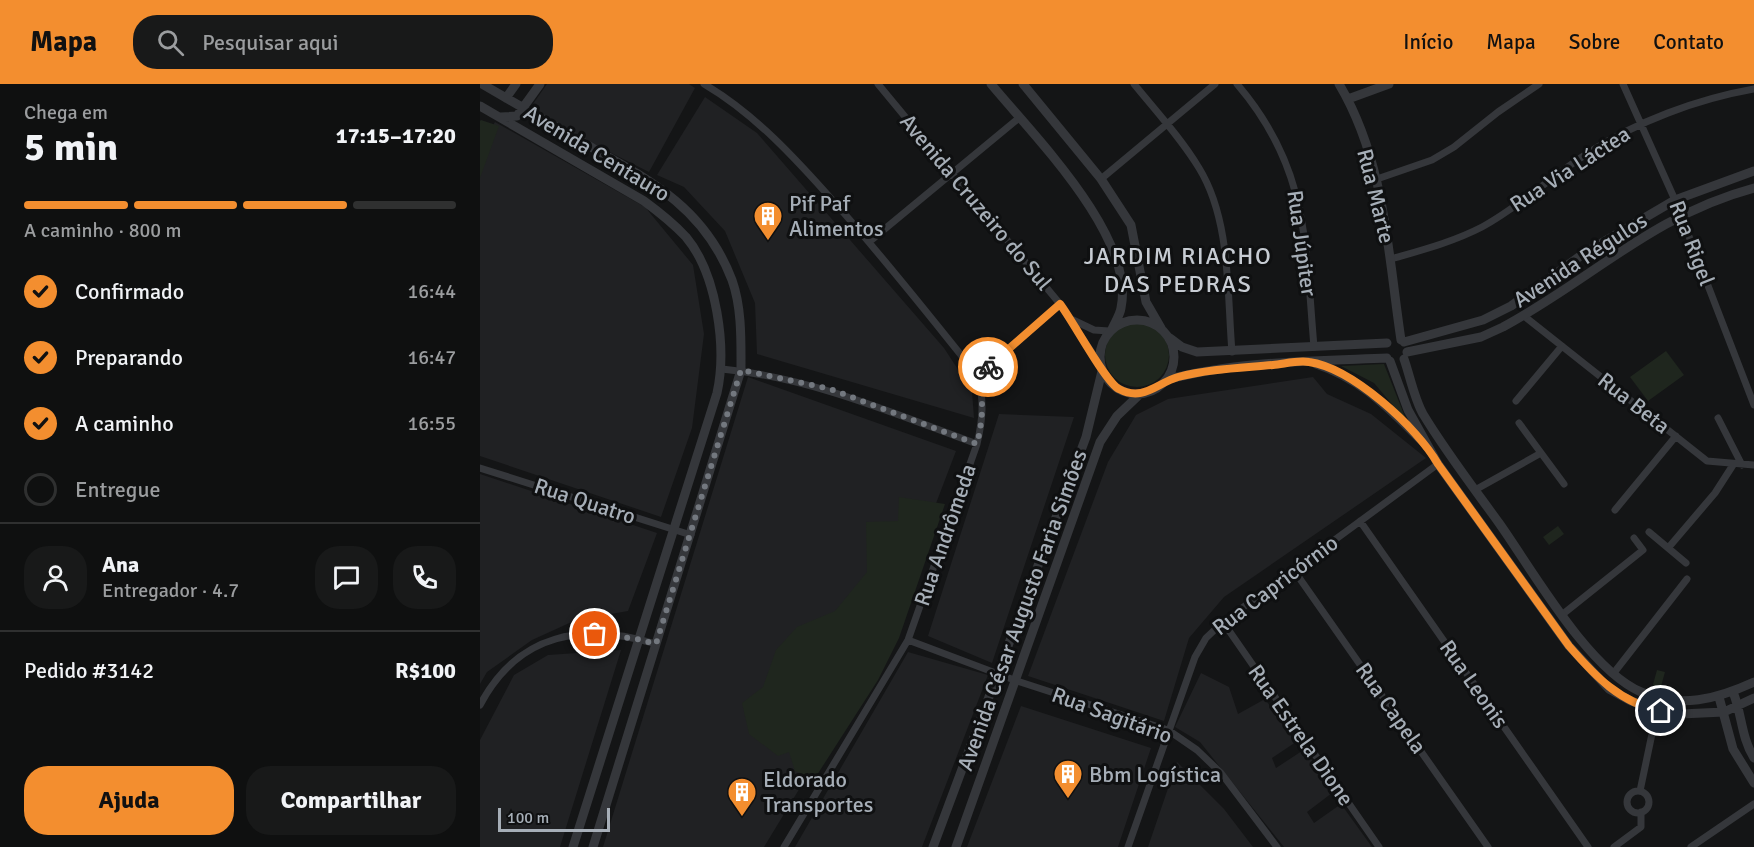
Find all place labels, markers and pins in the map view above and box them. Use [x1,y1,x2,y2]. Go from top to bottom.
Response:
place label: Pif Paf Alimentos [789,190,884,242]
building icon: Pif Paf Alimentos [752,200,784,242]
pin [569,608,620,659]
pin [1635,685,1686,736]
building icon: Bbm Logística [1052,758,1084,800]
place label: Bbm Logística [1089,761,1221,788]
place label: Eldorado Transportes [763,766,873,818]
building icon: Eldorado Transportes [726,776,758,818]

